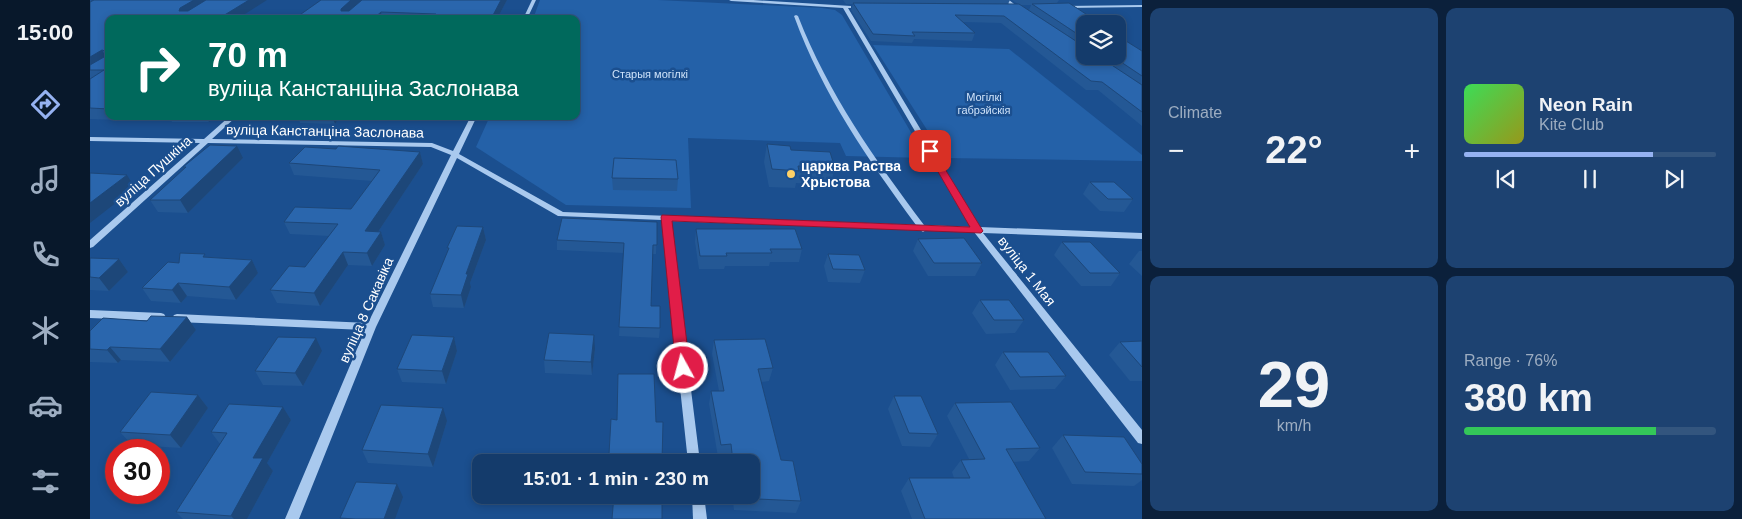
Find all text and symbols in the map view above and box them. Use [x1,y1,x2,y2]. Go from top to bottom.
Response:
map controls [1076,15,1126,65]
button: layers [1076,15,1126,65]
text: 15:00 [17,20,73,45]
icon: right [125,35,190,100]
text: 70 m [208,35,288,74]
park label: Старыя могілкі [612,68,688,80]
text: вуліца Канстанціна Заслонава [208,76,519,101]
icon: directions [28,87,63,122]
park label: Могілкі габрэйскія [958,91,1010,116]
text: Neon Rain [1539,94,1633,115]
text: Climate [1168,104,1222,121]
text: Kite Club [1539,116,1604,133]
street label: вуліца Канстанціна Заслонава [226,121,424,141]
text: 22° [1265,129,1323,171]
pin [909,130,951,172]
street label: вуліца Пушкіна [111,132,195,210]
text: − [1168,135,1184,166]
text: + [1404,135,1420,166]
icon: arrive [916,137,944,165]
place label: царква Раства Хрыстова [801,158,901,190]
icon: music [28,162,63,197]
icon: previous [1492,165,1520,193]
icon: pause [1576,165,1604,193]
icon: next [1660,165,1688,193]
marker: царква Раства Хрыстова [785,168,797,180]
street label: вуліца 1 Мая [995,233,1059,309]
icon: phone [28,237,63,272]
street label: вуліца 8 Сакавіка [336,255,396,365]
icon: climate [28,313,63,348]
position arrow [656,341,708,393]
text: 29 [1258,348,1330,421]
text: Range · 76% [1464,352,1557,369]
text: 380 km [1464,377,1593,419]
icon: car [28,388,63,423]
text: km/h [1277,417,1311,434]
speed limit sign: 30 [105,439,170,504]
icon: filters [28,464,63,499]
text: 15:01 · 1 min · 230 m [523,468,709,489]

